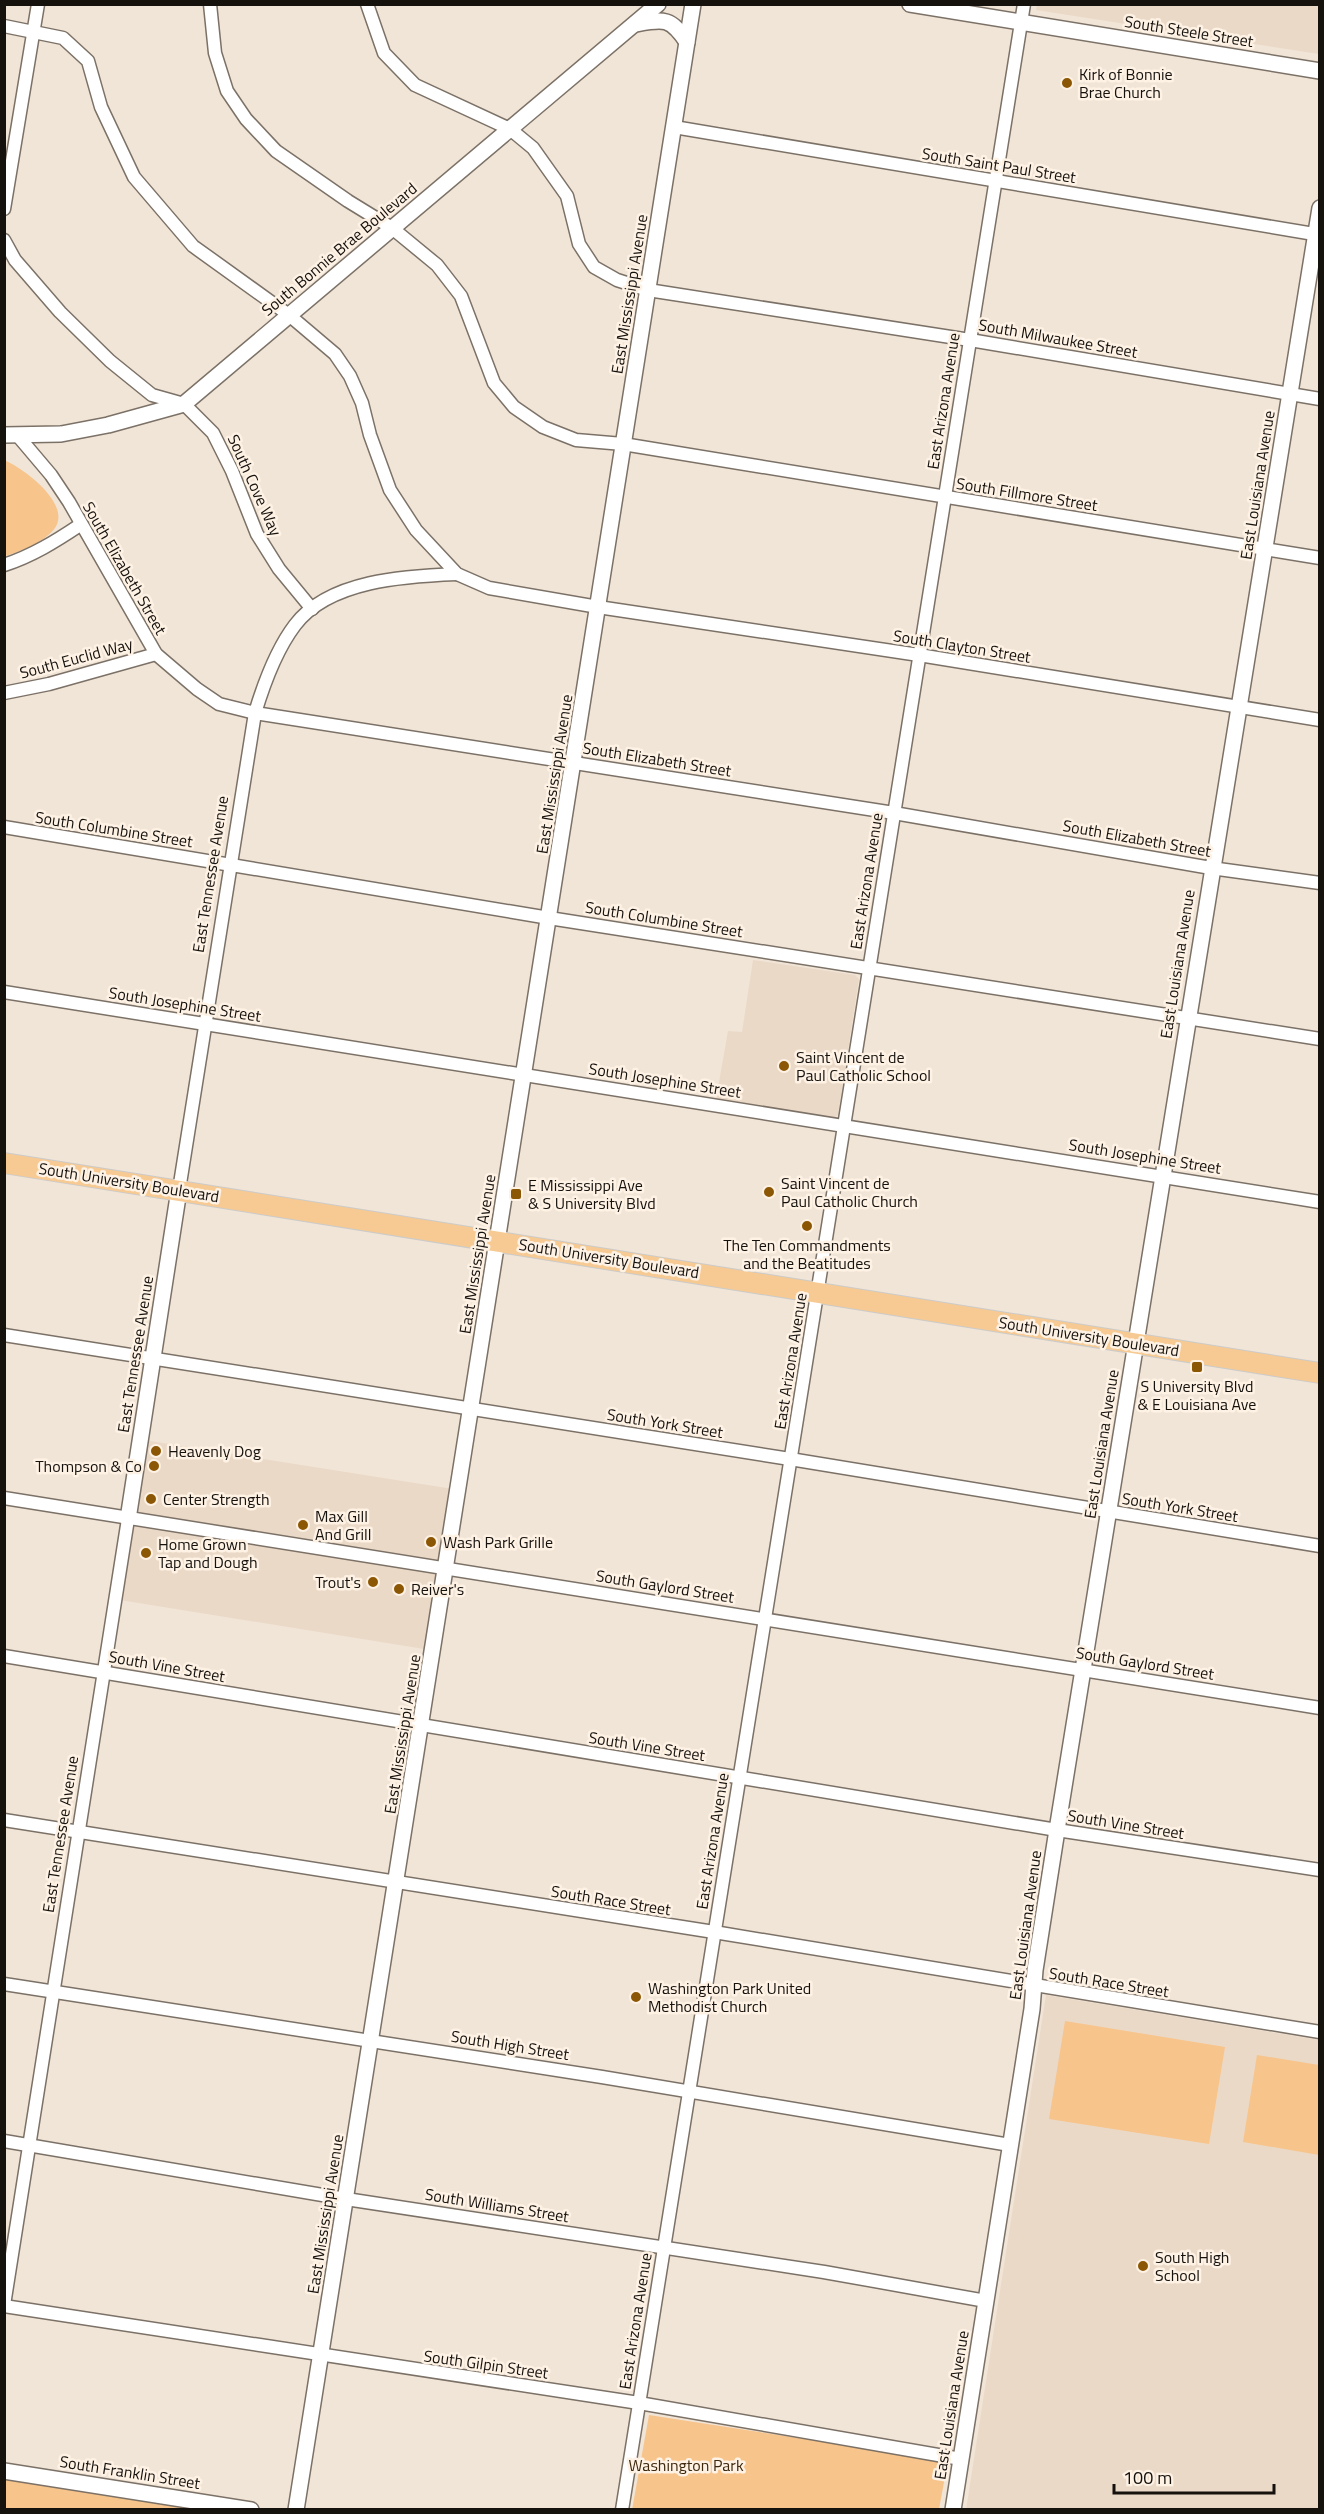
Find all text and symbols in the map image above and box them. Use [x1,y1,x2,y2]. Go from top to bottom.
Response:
street label: South Steele Street [1123,9,1256,53]
place label: Kirk of Bonnie Brae Church [1079,62,1173,104]
marker: Kirk of Bonnie Brae Church [1060,76,1074,90]
street label: South Saint Paul Street [920,141,1078,189]
street label: South Bonnie Brae Boulevard [256,177,422,321]
street label: East Mississippi Avenue [605,213,653,375]
street label: South Milwaukee Street [977,312,1140,364]
street label: East Arizona Avenue [920,331,966,471]
street label: East Louisiana Avenue [1233,409,1281,561]
street label: South Cove Way [222,430,288,540]
street label: South Fillmore Street [955,471,1100,517]
street label: South Elizabeth Street [77,497,173,639]
street label: South Clayton Street [892,623,1033,669]
street label: South Euclid Way [17,631,136,685]
street label: East Mississippi Avenue [530,693,578,855]
street label: South Elizabeth Street [581,735,733,783]
street label: East Tennessee Avenue [186,794,234,954]
street label: South Columbine Street [33,805,195,853]
street label: East Arizona Avenue [843,811,889,951]
street label: South Elizabeth Street [1061,813,1213,863]
street label: East Louisiana Avenue [1153,888,1201,1040]
street label: South Columbine Street [583,895,745,943]
street label: South Josephine Street [107,980,263,1028]
place label: Saint Vincent de Paul Catholic School [796,1045,931,1087]
street label: South Josephine Street [587,1056,743,1104]
marker: Saint Vincent de Paul Catholic School [777,1059,791,1073]
street label: South Josephine Street [1067,1132,1223,1180]
street label: South University Boulevard [37,1156,221,1208]
place label: Saint Vincent de Paul Catholic Church [781,1171,918,1213]
street label: East Mississippi Avenue [453,1173,501,1335]
place label: E Mississippi Ave & S University Blvd [528,1173,656,1215]
marker: Saint Vincent de Paul Catholic Church [762,1185,776,1199]
marker: E Mississippi Ave & S University Blvd [509,1187,523,1201]
marker: The Ten Commandments and the Beatitudes [800,1219,814,1233]
street label: South University Boulevard [517,1232,701,1284]
place label: The Ten Commandments and the Beatitudes [723,1233,891,1275]
street label: East Tennessee Avenue [111,1274,159,1434]
street label: East Arizona Avenue [767,1291,813,1431]
street label: South University Boulevard [997,1310,1181,1362]
marker: S University Blvd & E Louisiana Ave [1190,1360,1204,1374]
street label: East Louisiana Avenue [1077,1368,1125,1520]
place label: S University Blvd & E Louisiana Ave [1138,1374,1256,1416]
street label: South York Street [605,1402,725,1444]
place label: Heavenly Dog [168,1439,261,1463]
marker: Heavenly Dog [149,1444,163,1458]
place label: Thompson & Co [35,1454,142,1478]
marker: Thompson & Co [147,1459,161,1473]
street label: South York Street [1120,1486,1240,1528]
place label: Center Strength [163,1487,270,1511]
marker: Center Strength [144,1492,158,1506]
place label: Max Gill And Grill [315,1504,371,1546]
marker: Max Gill And Grill [296,1518,310,1532]
place label: Wash Park Grille [443,1530,553,1554]
place label: Home Grown Tap and Dough [158,1532,258,1574]
marker: Wash Park Grille [424,1535,438,1549]
marker: Home Grown Tap and Dough [139,1546,153,1560]
street label: South Gaylord Street [594,1563,736,1609]
place label: Trout's [315,1570,361,1594]
marker: Trout's [366,1575,380,1589]
place label: Reiver's [411,1577,464,1601]
marker: Reiver's [392,1582,406,1596]
street label: South Gaylord Street [1074,1640,1216,1686]
street label: South Vine Street [107,1644,227,1688]
street label: East Mississippi Avenue [378,1653,426,1815]
street label: South Vine Street [587,1725,707,1767]
street label: East Tennessee Avenue [36,1754,84,1914]
street label: East Arizona Avenue [689,1771,735,1911]
street label: South Vine Street [1066,1803,1186,1845]
street label: East Louisiana Avenue [1003,1849,1047,2001]
street label: South Race Street [549,1879,673,1921]
street label: South Race Street [1047,1961,1171,2003]
place label: Washington Park United Methodist Church [648,1976,811,2018]
marker: Washington Park United Methodist Church [629,1990,643,2004]
street label: South High Street [449,2024,571,2066]
street label: East Mississippi Avenue [301,2133,349,2295]
street label: South Williams Street [423,2182,571,2228]
place label: South High School [1155,2245,1229,2287]
street label: East Arizona Avenue [612,2251,658,2391]
marker: South High School [1136,2259,1150,2273]
street label: East Louisiana Avenue [927,2329,975,2481]
street label: South Gilpin Street [422,2343,550,2385]
street label: South Franklin Street [58,2449,202,2495]
park label: Washington Park [628,2453,744,2477]
scale bar [1114,2457,1274,2495]
text: 100 m [1123,2464,1172,2491]

